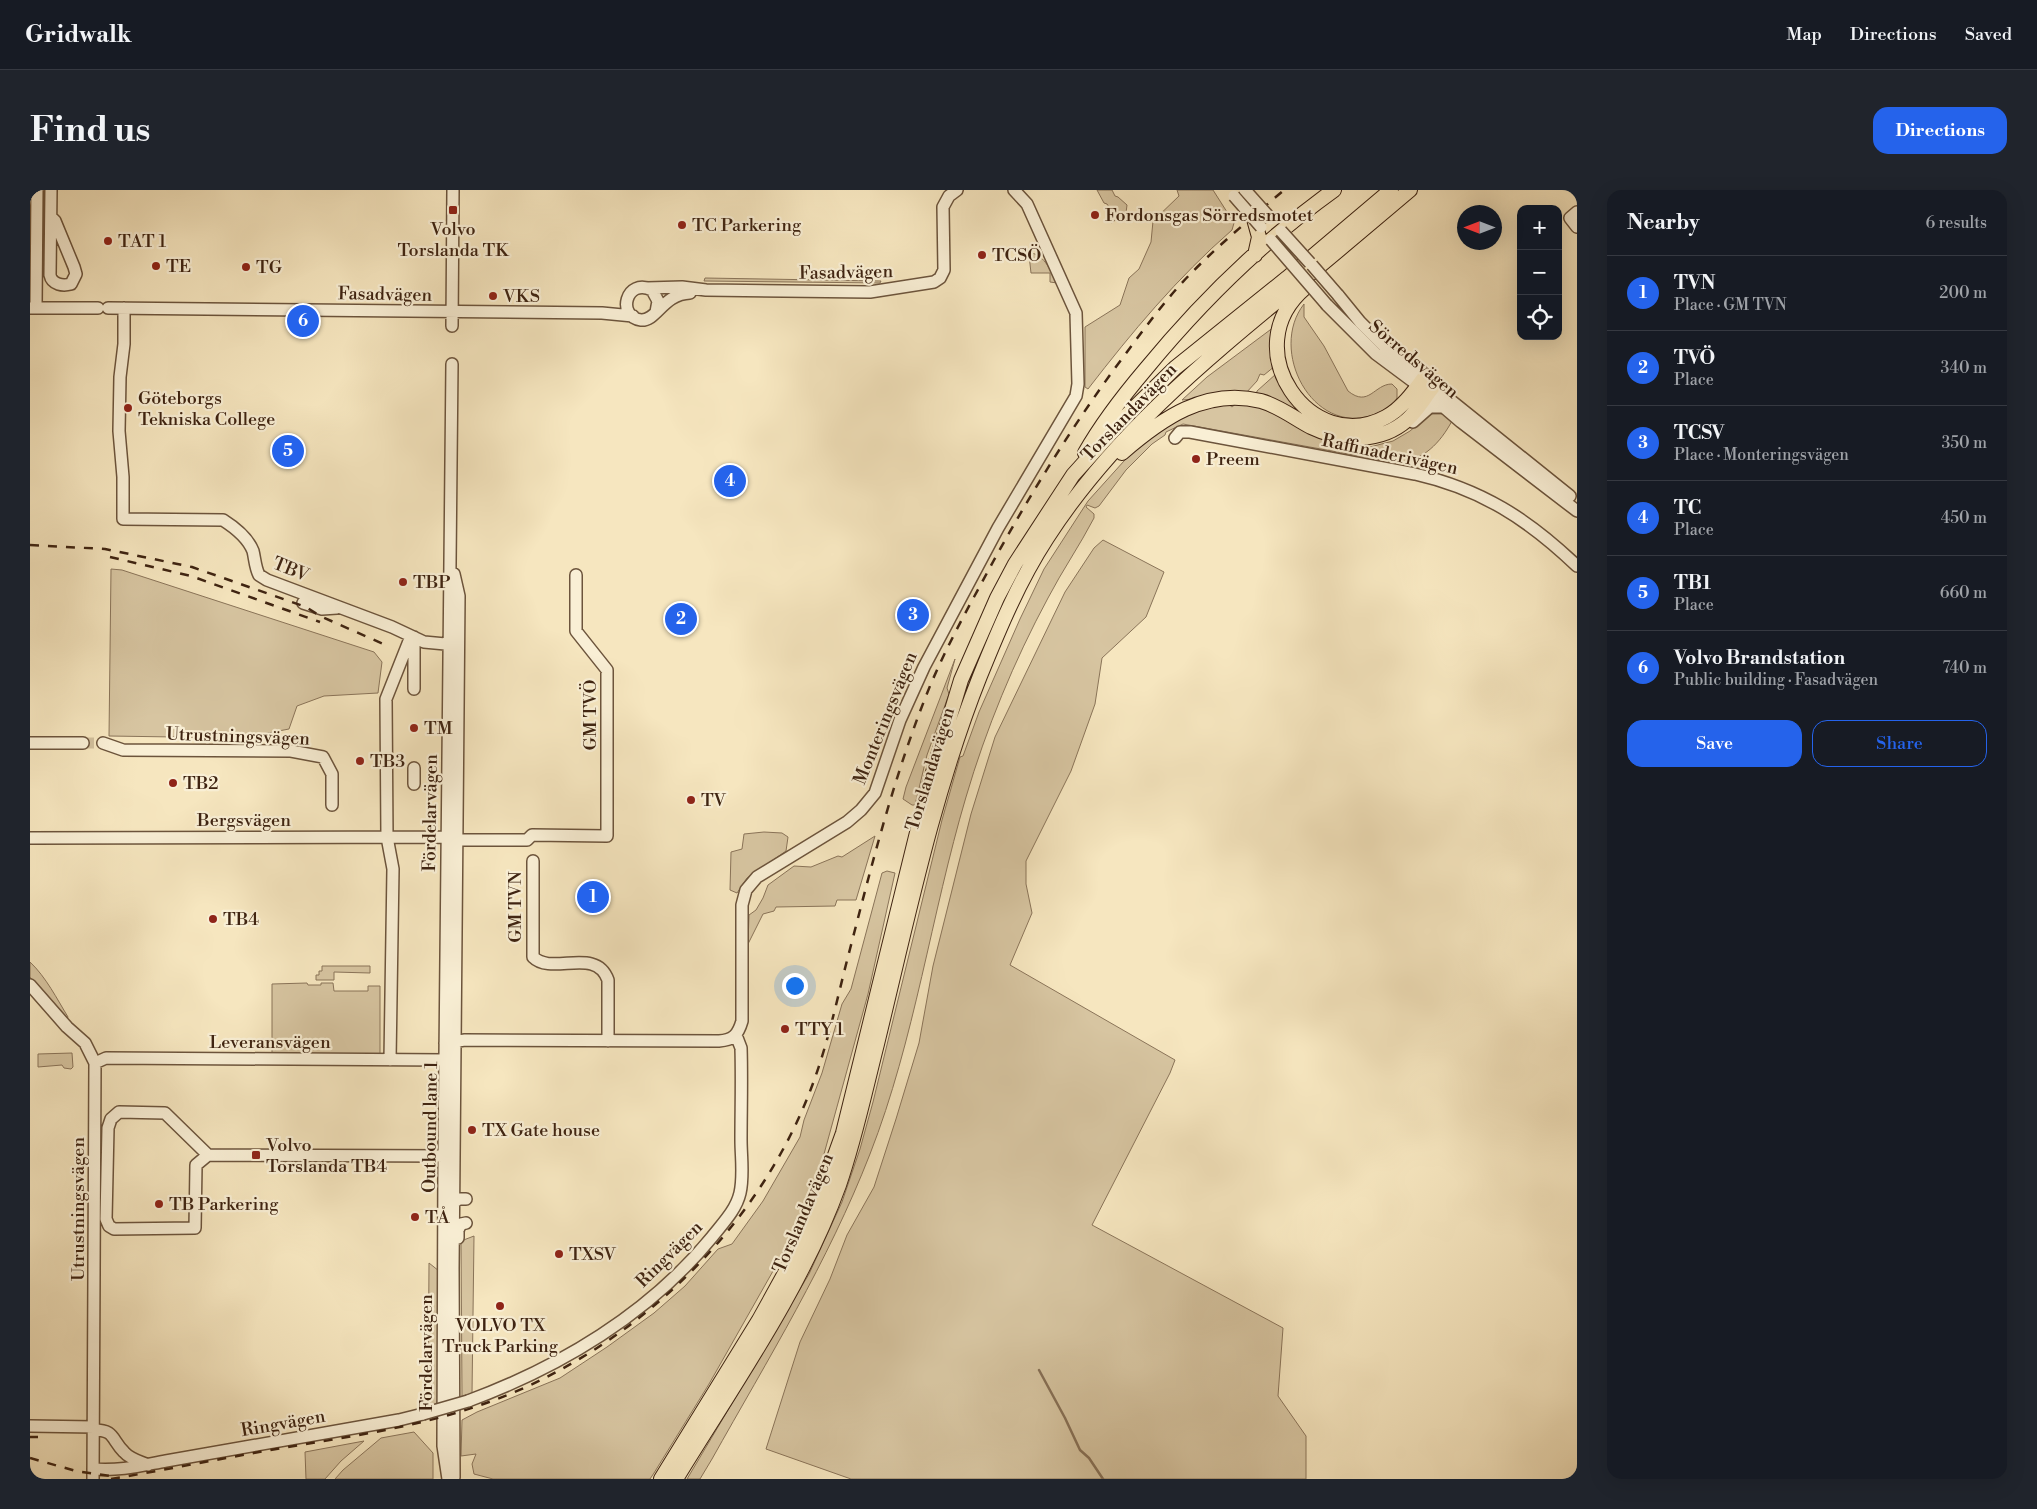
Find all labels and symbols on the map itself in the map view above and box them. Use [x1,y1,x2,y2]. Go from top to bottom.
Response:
marker: Volvo Torslanda TK [447,204,459,216]
place label: Fordonsgas Sörredsmotet [1105,204,1314,227]
north arrow [1457,205,1502,250]
marker: Fordonsgas Sörredsmotet [1089,209,1101,221]
place label: TC Parkering [692,214,802,237]
place label: Volvo Torslanda TK [398,218,510,262]
marker: TC Parkering [676,219,688,231]
place label: TAT 1 [118,230,166,253]
marker: TAT 1 [102,235,114,247]
place label: TCSÖ [992,244,1041,267]
marker: TCSÖ [976,249,988,261]
place label: TE [166,255,191,278]
place label: TG [256,256,283,279]
marker: TE [150,260,162,272]
street label: Fasadvägen [799,260,894,285]
marker: TG [240,261,252,273]
street label: Fasadvägen [338,282,433,307]
place label: VKS [502,285,540,308]
marker: VKS [487,290,499,302]
pin: 6 [287,302,319,340]
street label: Sörredsvägen [1364,315,1464,404]
street label: Torslandavägen [1077,358,1182,466]
place label: Göteborgs Tekniska College [138,387,275,431]
marker: Göteborgs Tekniska College [122,402,134,414]
street label: Raffinaderivägen [1320,429,1460,480]
pin: 5 [272,432,304,470]
place label: Preem [1206,448,1260,471]
marker: Preem [1190,453,1202,465]
pin: 4 [714,462,746,500]
street label: TBV [269,552,312,587]
place label: TBP [413,571,451,594]
marker: TBP [397,576,409,588]
pin: 3 [897,596,929,634]
pin: 2 [665,600,697,638]
street label: Monteringsvägen [848,648,923,788]
street label: GM TVÖ [579,680,602,750]
street label: Torslandavägen [901,704,960,834]
place label: TM [424,717,453,740]
street label: Utrustningsvägen [166,722,311,751]
marker: TM [408,722,420,734]
place label: TB3 [370,750,405,773]
street label: Fördelarvägen [418,754,443,872]
marker: TB3 [354,755,366,767]
place label: TB2 [183,772,219,795]
marker: TB2 [167,777,179,789]
place label: TV [701,789,726,812]
marker: TV [685,794,697,806]
street label: Bergsvägen [196,809,291,832]
street label: GM TVN [504,871,527,943]
pin: 1 [577,878,609,916]
place label: TB4 [223,908,259,931]
marker: TB4 [207,913,219,925]
your location [782,973,808,999]
place label: TTY 1 [795,1018,844,1041]
marker: TTY 1 [779,1023,791,1035]
street label: Leveransvägen [209,1031,331,1054]
street label: Outbound lane 1 [418,1061,443,1193]
place label: TX Gate house [482,1119,600,1142]
marker: TX Gate house [466,1124,478,1136]
place label: Volvo Torslanda TB4 [265,1134,387,1178]
street label: Utrustningsvägen [67,1137,90,1281]
marker: Volvo Torslanda TB4 [250,1149,262,1161]
street label: Torslandavägen [768,1150,839,1277]
place label: TB Parkering [169,1193,279,1216]
marker: TB Parkering [153,1198,165,1210]
place label: TÅ [425,1206,450,1229]
marker: TÅ [409,1211,421,1223]
street label: Ringvägen [631,1216,708,1293]
place label: TXSV [569,1243,616,1266]
marker: TXSV [553,1248,565,1260]
street label: Fördelarvägen [415,1294,438,1412]
marker: VOLVO TX Truck Parking [494,1300,506,1312]
place label: VOLVO TX Truck Parking [442,1314,559,1358]
street label: Ringvägen [239,1405,327,1442]

